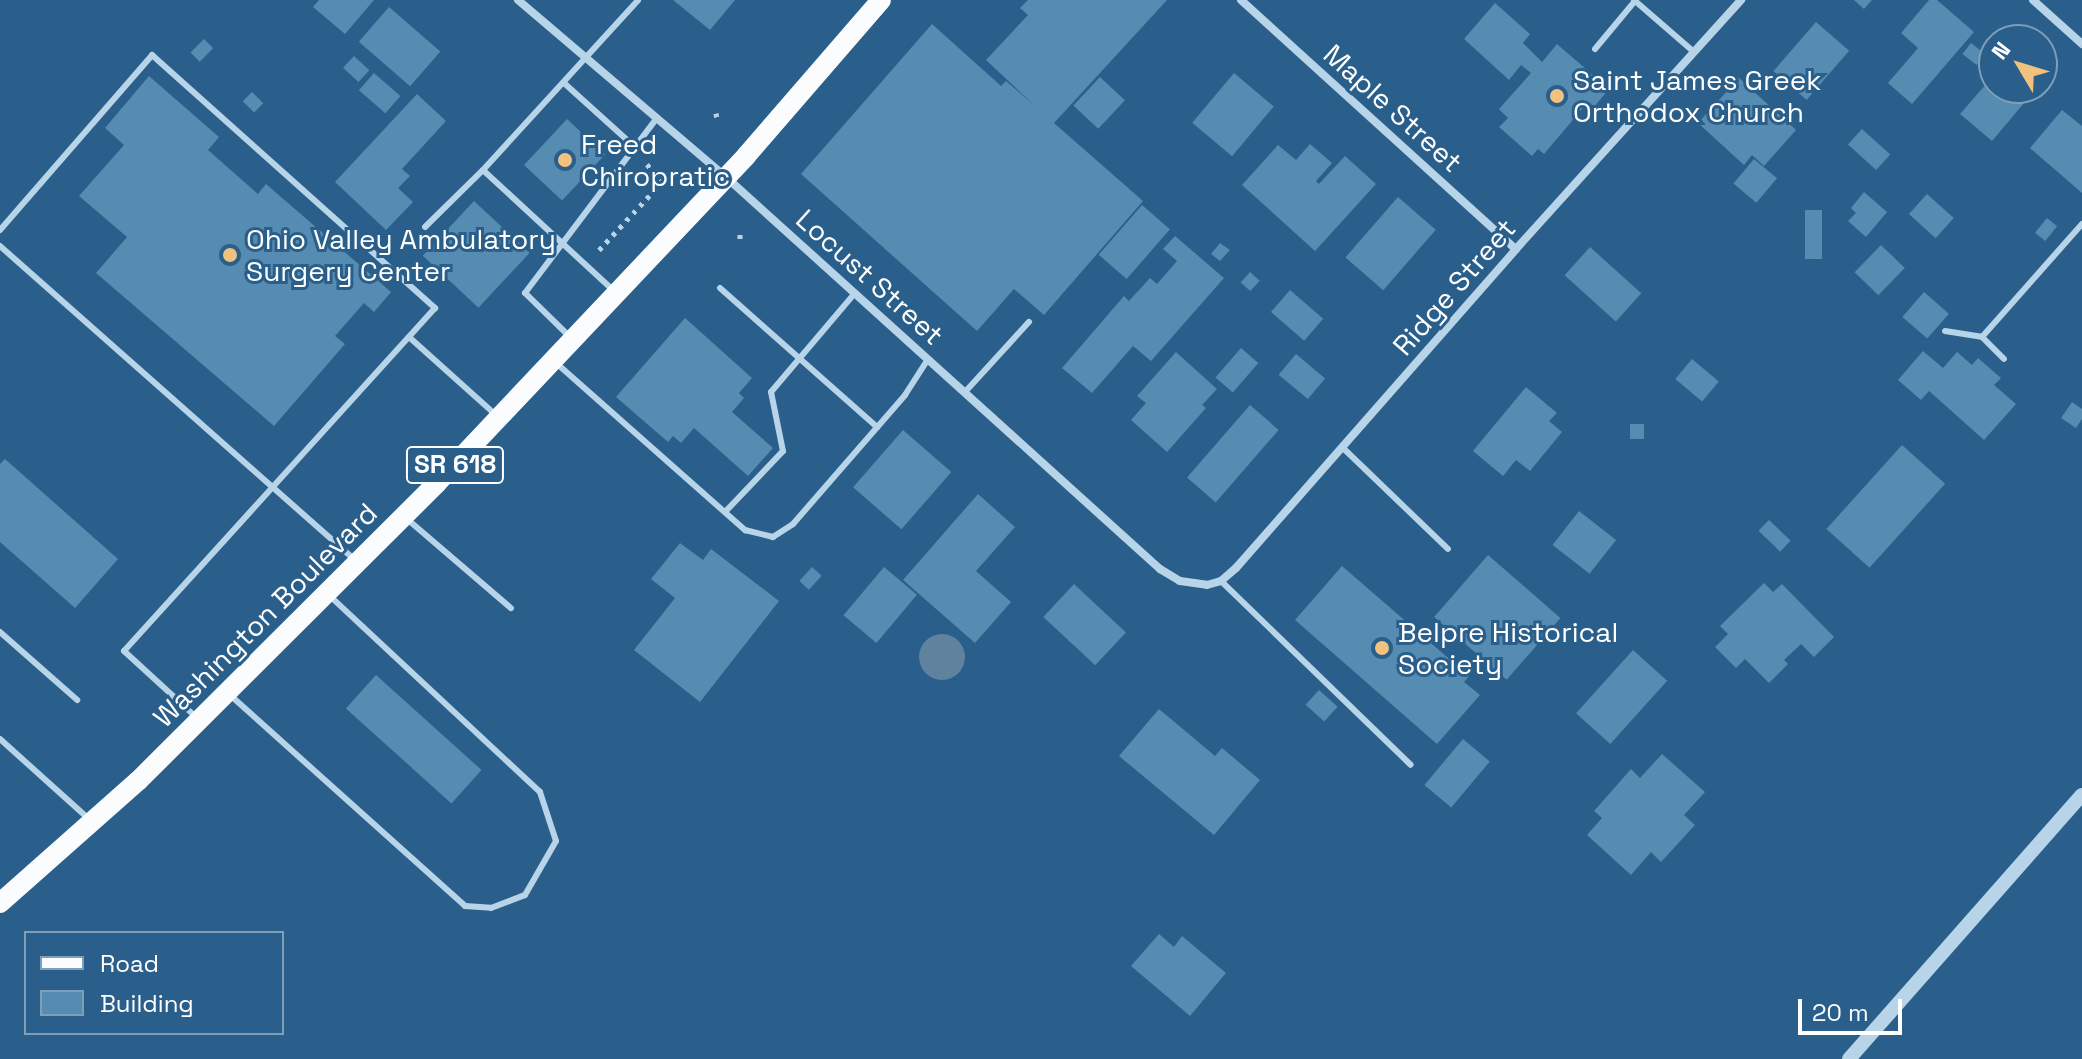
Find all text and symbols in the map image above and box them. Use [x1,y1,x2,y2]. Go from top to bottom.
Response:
north arrow [1978,24,2058,104]
text: N [1985,36,2016,65]
street label: Maple Street [1317,37,1469,179]
place label: Saint James Greek Orthodox Church [1573,63,1821,129]
marker: Saint James Greek Orthodox Church [1548,87,1566,105]
place label: Freed Chiropratic [581,127,730,193]
marker: Freed Chiropratic [556,151,574,169]
street label: Locust Street [789,202,951,352]
street label: Ridge Street [1386,212,1522,362]
place label: Ohio Valley Ambulatory Surgery Center [246,222,557,288]
marker: Ohio Valley Ambulatory Surgery Center [221,246,239,264]
road number: SR 618 [405,443,505,487]
street label: Washington Boulevard [146,496,384,734]
place label: Belpre Historical Society [1398,615,1618,681]
marker: Belpre Historical Society [1373,639,1391,657]
legend [24,931,284,1035]
text: Road [100,948,159,979]
scale bar [1802,983,1906,1033]
text: Building [100,988,194,1019]
text: 20 m [1812,997,1869,1028]

